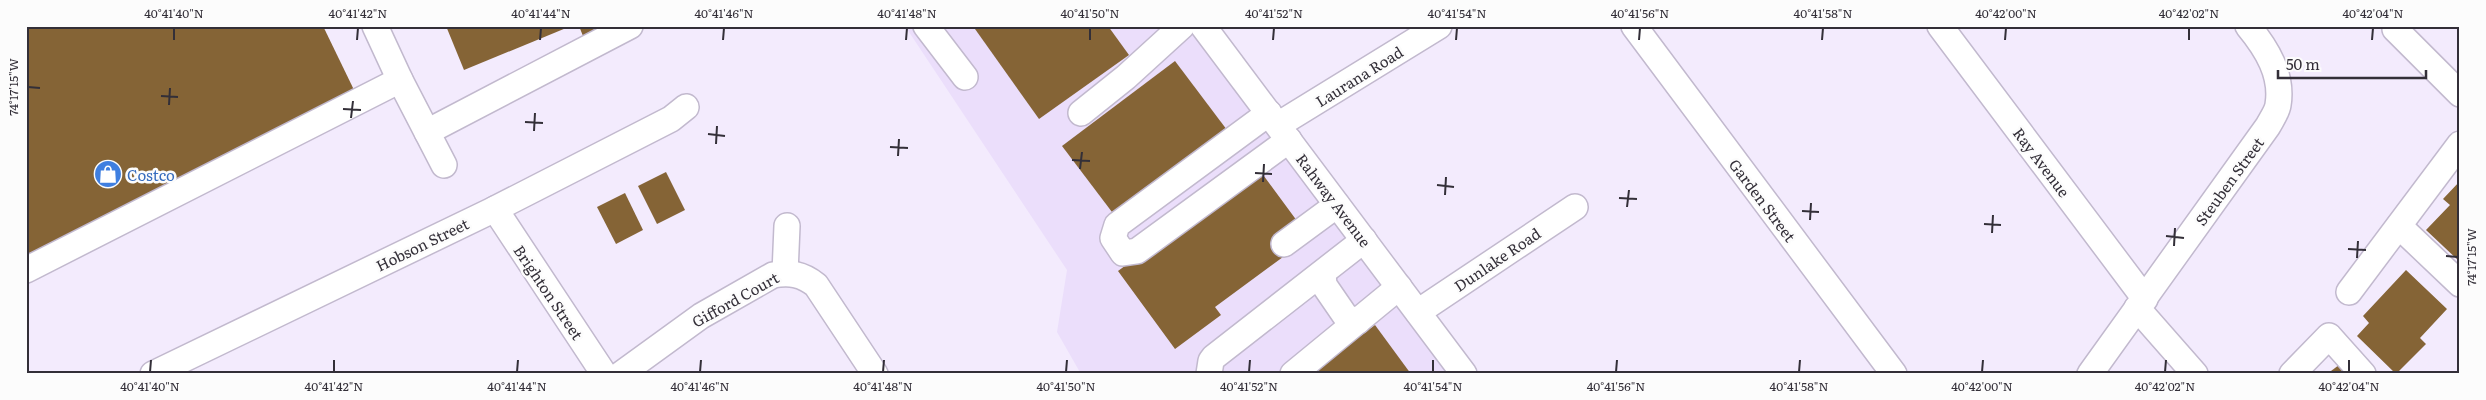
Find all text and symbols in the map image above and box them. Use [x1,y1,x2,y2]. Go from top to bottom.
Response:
text: 40°41'40"N [144,4,204,22]
text: 40°41'42"N [329,4,387,22]
text: 40°41'44"N [511,4,571,22]
text: 40°41'46"N [694,4,754,22]
text: 40°41'48"N [877,4,937,22]
text: 40°41'50"N [1060,4,1120,22]
text: 40°41'52"N [1245,4,1303,22]
text: 40°41'54"N [1428,4,1486,22]
text: 40°41'56"N [1611,4,1669,22]
text: 40°41'58"N [1794,4,1852,22]
text: 40°42'00"N [1975,4,2037,22]
text: 40°42'02"N [2159,4,2219,22]
text: 40°42'04"N [2342,4,2404,22]
street label: Laurana Road [1311,40,1407,112]
scale bar [2278,48,2426,80]
text: 50 m [2286,52,2320,75]
text: 74°17'15"W [4,58,22,116]
street label: Ray Avenue [2008,122,2076,202]
street label: Steuben Street [2189,132,2269,230]
street label: Rahway Avenue [1291,148,1377,252]
street label: Garden Street [1724,154,1802,246]
shop icon: Costco [93,159,123,189]
place label: Costco [127,163,175,186]
street label: Hobson Street [372,212,472,276]
street label: Dunlake Road [1449,221,1545,297]
text: 74°17'15"W [2462,228,2480,286]
street label: Brighton Street [509,240,589,344]
street label: Gifford Court [687,266,783,332]
text: 40°41'40"N [120,377,180,395]
text: 40°41'42"N [305,377,363,395]
text: 40°41'44"N [487,377,547,395]
text: 40°41'46"N [670,377,730,395]
text: 40°41'48"N [853,377,913,395]
text: 40°41'50"N [1036,377,1096,395]
text: 40°41'52"N [1220,377,1278,395]
text: 40°41'54"N [1404,377,1462,395]
text: 40°41'56"N [1587,377,1645,395]
text: 40°41'58"N [1770,377,1828,395]
text: 40°42'00"N [1951,377,2013,395]
text: 40°42'02"N [2135,377,2195,395]
text: 40°42'04"N [2318,377,2380,395]

